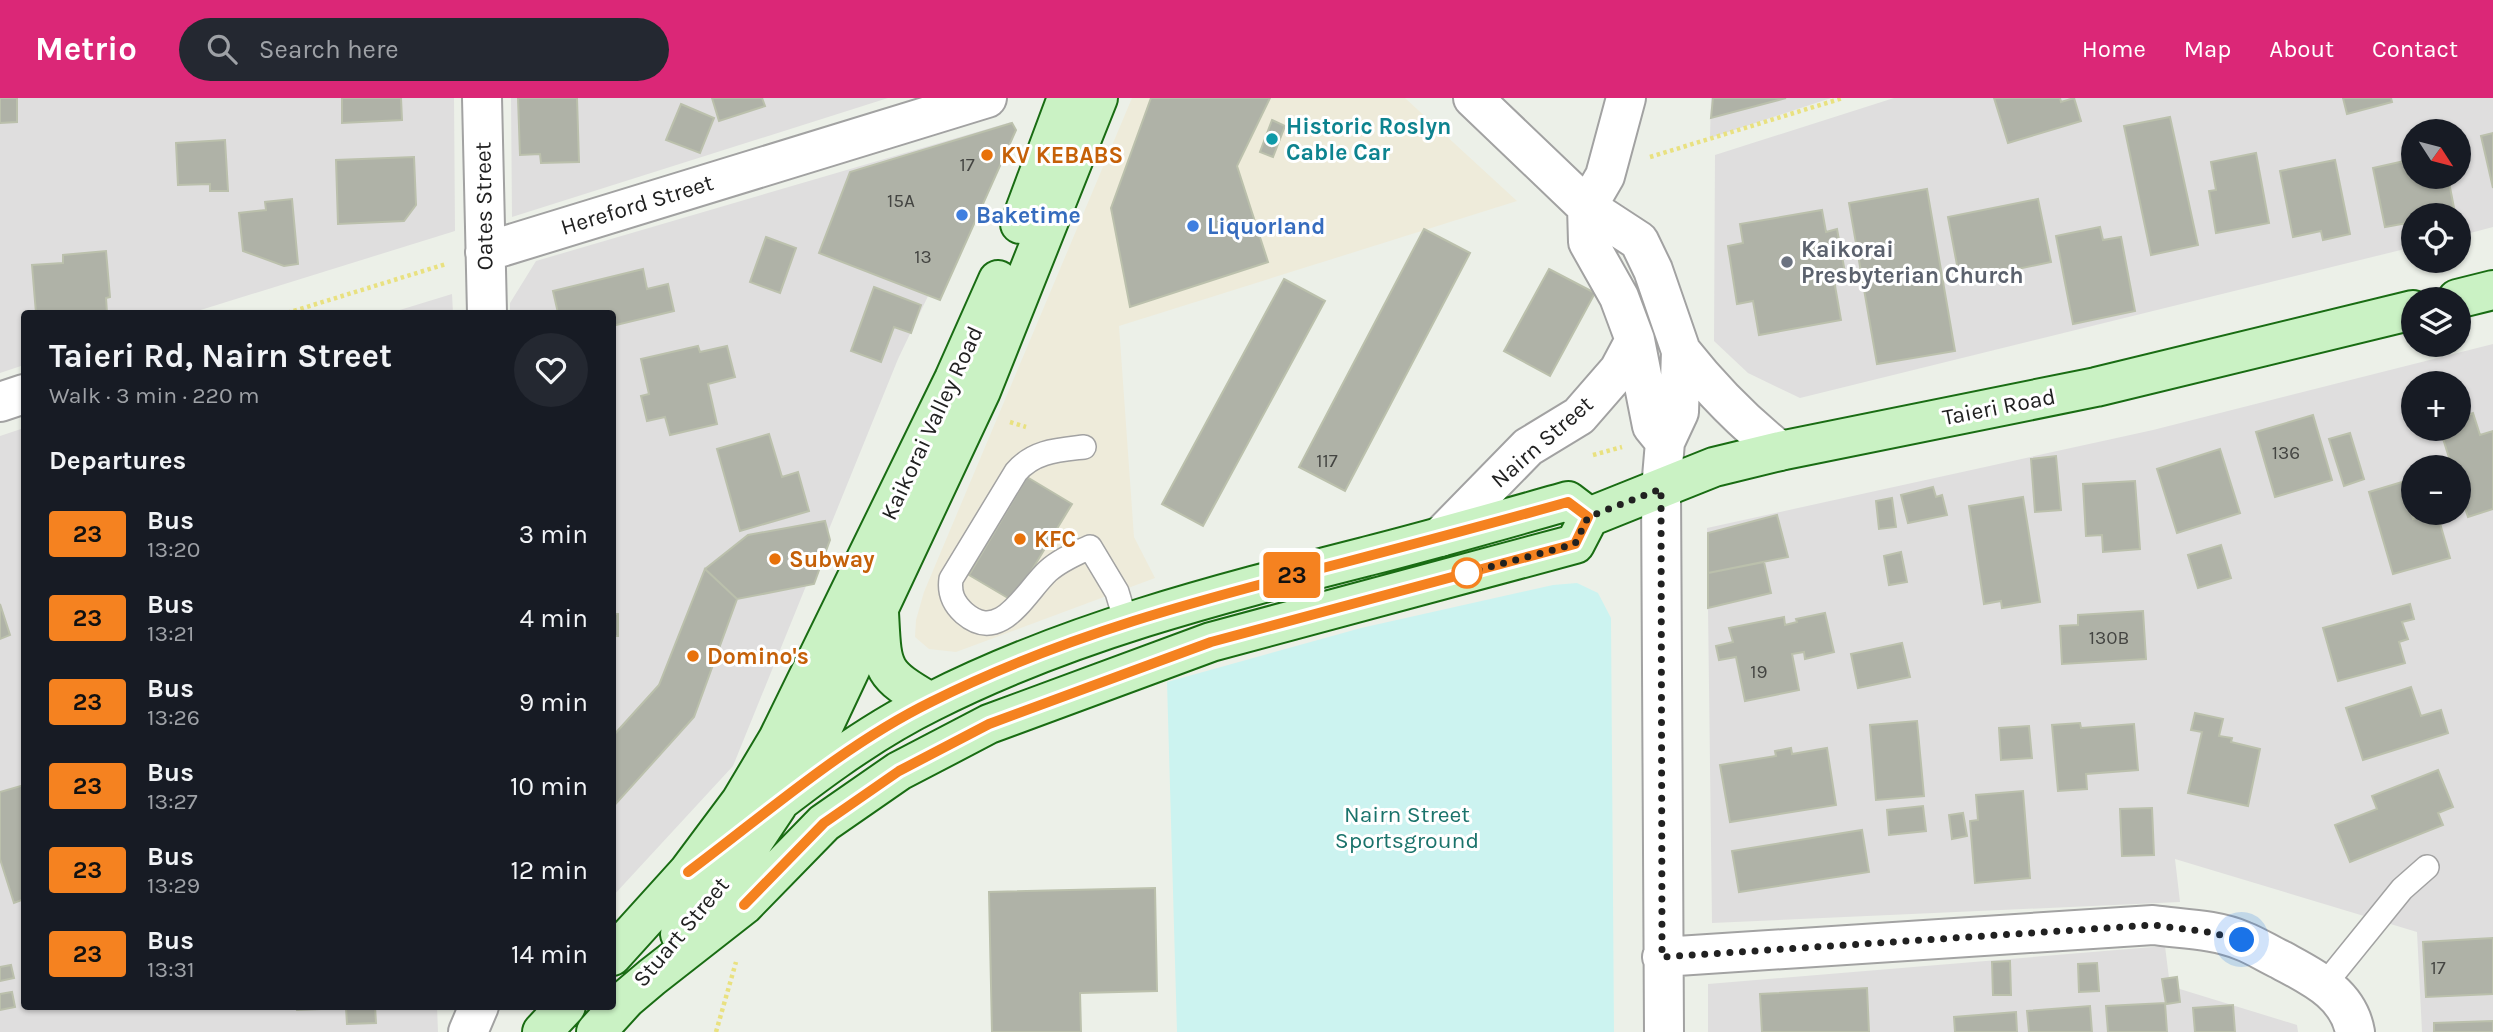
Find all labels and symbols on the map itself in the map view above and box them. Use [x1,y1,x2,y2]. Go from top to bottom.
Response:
place label: Historic Roslyn Cable Car [1286,113,1451,166]
north arrow [2401,119,2471,189]
marker: Historic Roslyn Cable Car [1264,131,1280,147]
street label: Oates Street [469,141,499,271]
place label: KV KEBABS [1001,142,1123,169]
marker: KV KEBABS [979,147,995,163]
house number: 17 [959,154,975,176]
street label: Hereford Street [557,169,717,241]
house number: 15A [887,190,915,212]
place label: Baketime [976,202,1081,229]
marker: Baketime [954,207,970,223]
place label: Liquorland [1207,213,1325,240]
marker: Liquorland [1185,218,1201,234]
place label: Kaikorai Presbyterian Church [1801,236,2024,289]
house number: 13 [914,246,932,268]
marker: Kaikorai Presbyterian Church [1779,254,1795,270]
street label: Kaikorai Valley Road [875,322,989,524]
street label: Taieri Road [1940,383,2058,431]
street label: Nairn Street [1486,390,1599,494]
house number: 136 [2272,442,2300,464]
house number: 117 [1316,450,1338,472]
place label: KFC [1034,526,1076,553]
marker: KFC [1012,531,1028,547]
place label: Subway [789,546,875,573]
marker: Subway [767,551,783,567]
line badge: 23 [1260,552,1324,598]
unlabelled marker [1452,558,1482,588]
house number: 130B [2089,627,2129,649]
place label: Domino's [707,643,809,670]
marker: Domino's [685,648,701,664]
house number: 19 [1750,661,1768,683]
park label: Nairn Street Sportsground [1335,801,1479,854]
street label: Stuart Street [627,871,735,992]
your location [2224,922,2259,957]
house number: 17 [2430,957,2446,979]

